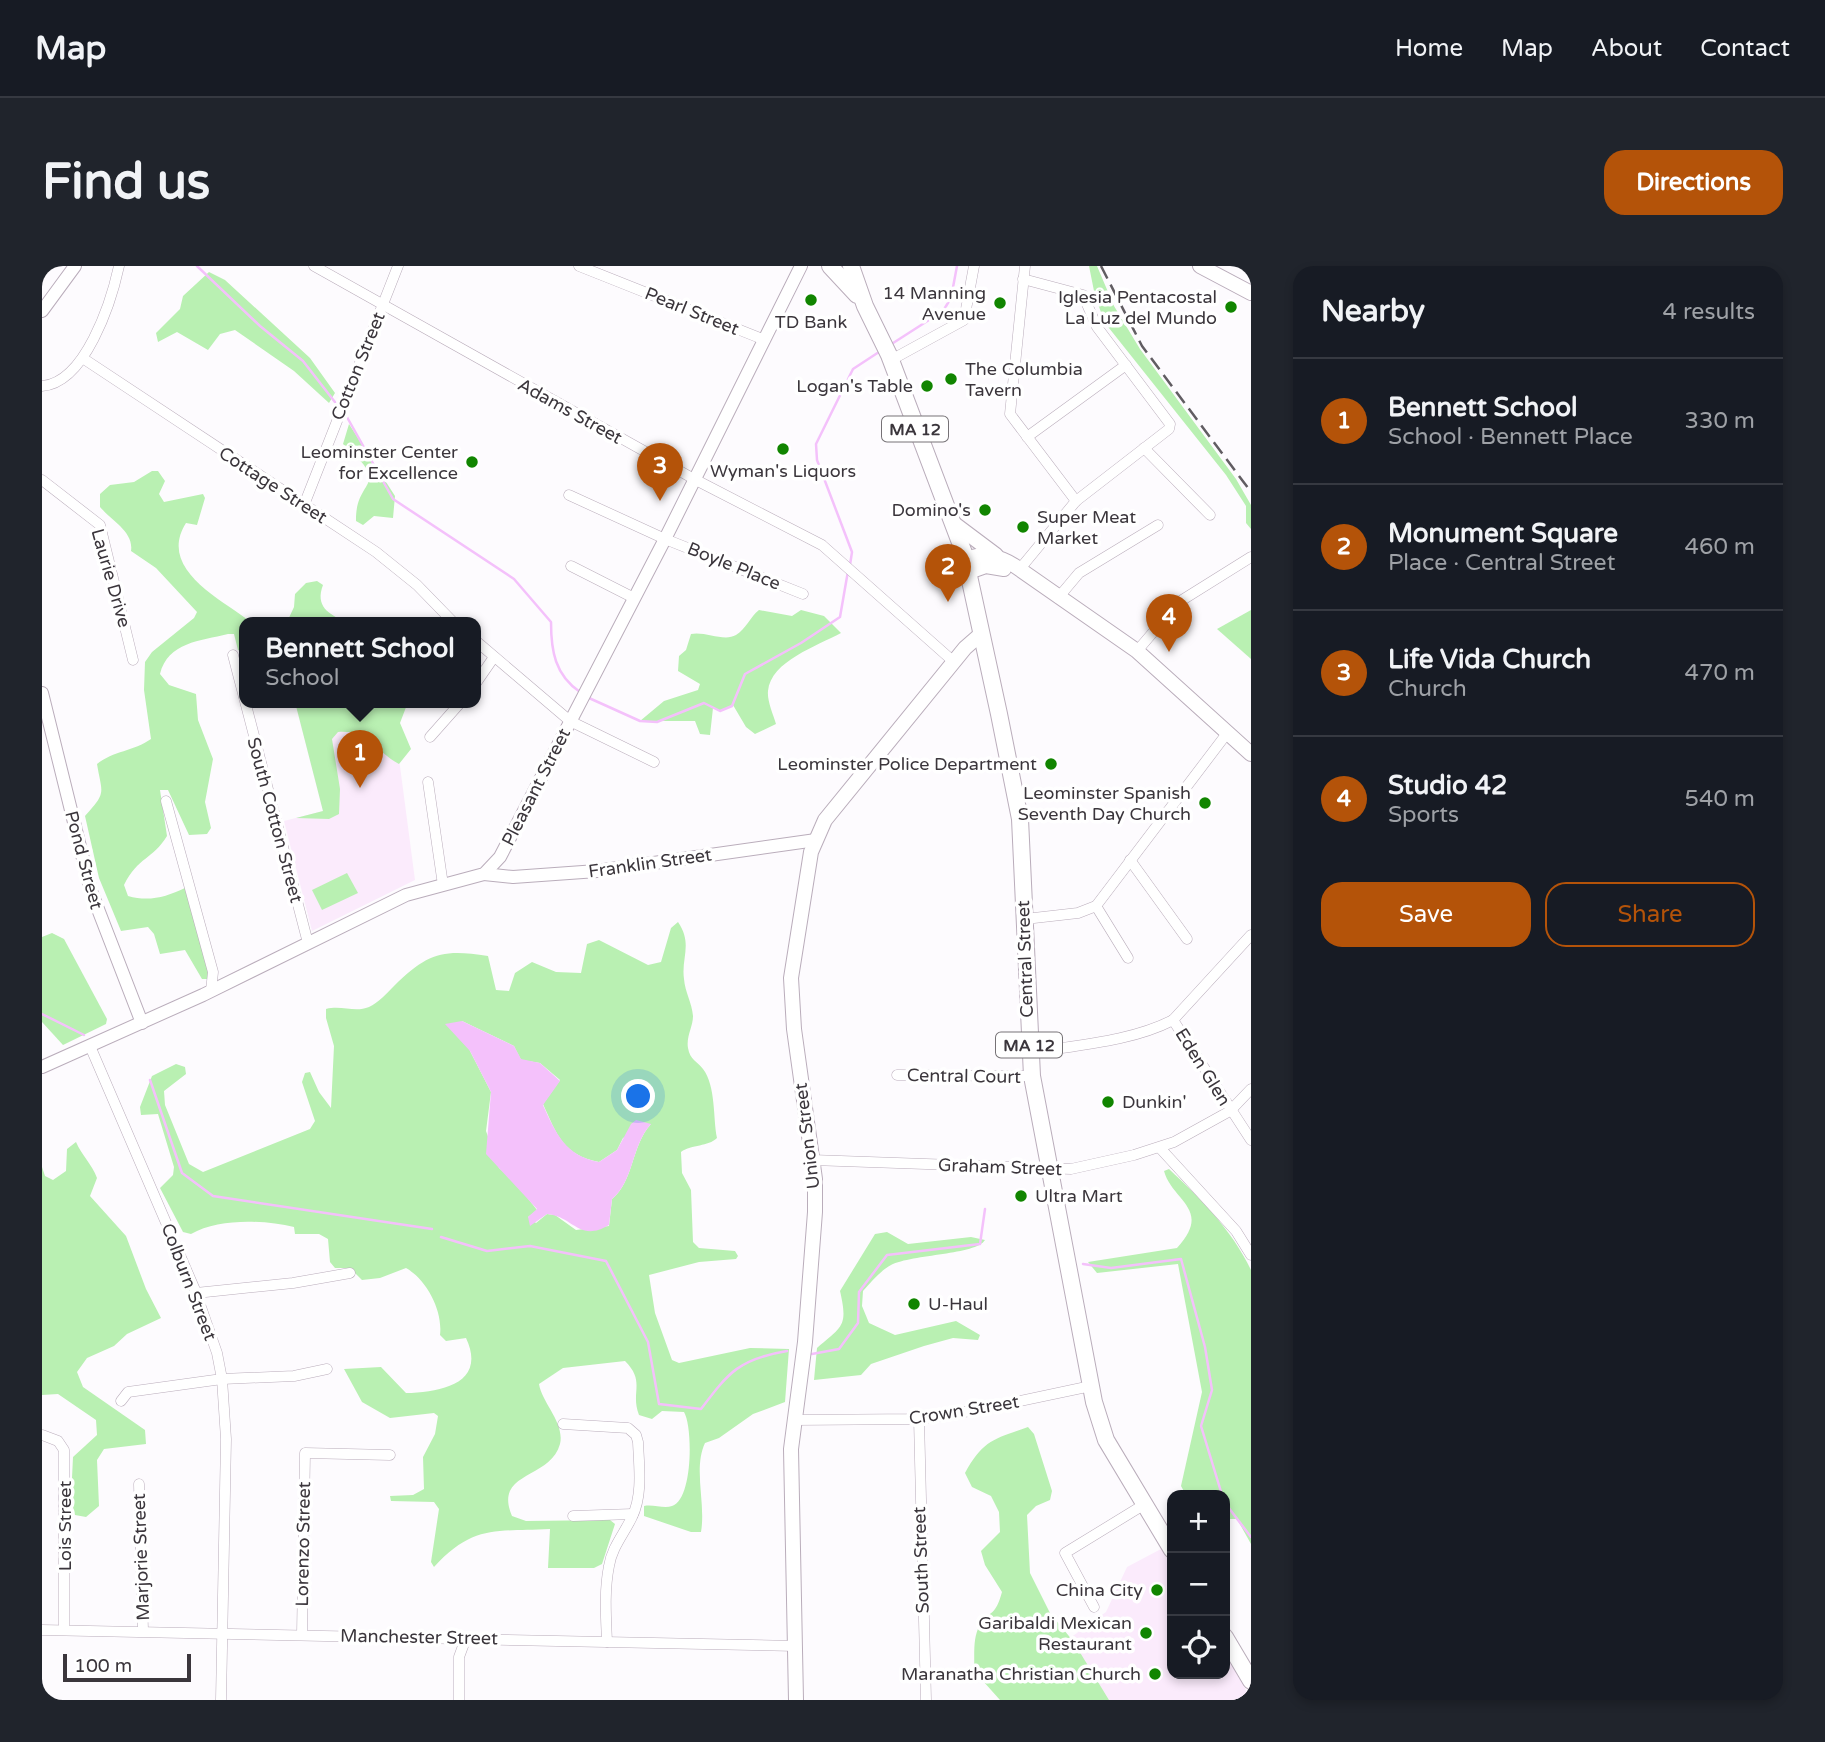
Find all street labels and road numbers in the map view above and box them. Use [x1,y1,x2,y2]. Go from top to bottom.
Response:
street label: Pearl Street [642,282,742,340]
street label: Cotton Street [326,309,390,423]
street label: Adams Street [514,373,626,449]
road number: MA 12 [882,416,948,442]
street label: Cottage Street [215,442,331,528]
street label: Laurie Drive [86,526,136,630]
street label: Boyle Place [684,537,784,595]
street label: Pleasant Street [497,724,575,850]
street label: South Cotton Street [242,735,308,905]
street label: Pond Street [60,808,108,912]
street label: Franklin Street [587,843,713,883]
street label: Central Street [1012,900,1038,1018]
street label: Eden Glen [1170,1024,1236,1110]
road number: MA 12 [996,1032,1062,1058]
street label: Central Court [907,1064,1021,1088]
street label: Union Street [790,1082,824,1190]
street label: Graham Street [937,1154,1063,1180]
street label: Colburn Street [157,1220,222,1344]
street label: Crown Street [907,1390,1021,1430]
street label: Lois Street [54,1481,76,1571]
street label: Lorenzo Street [291,1481,315,1607]
street label: Marjorie Street [128,1493,154,1621]
street label: South Street [908,1506,934,1614]
street label: Manchester Street [340,1625,498,1649]

